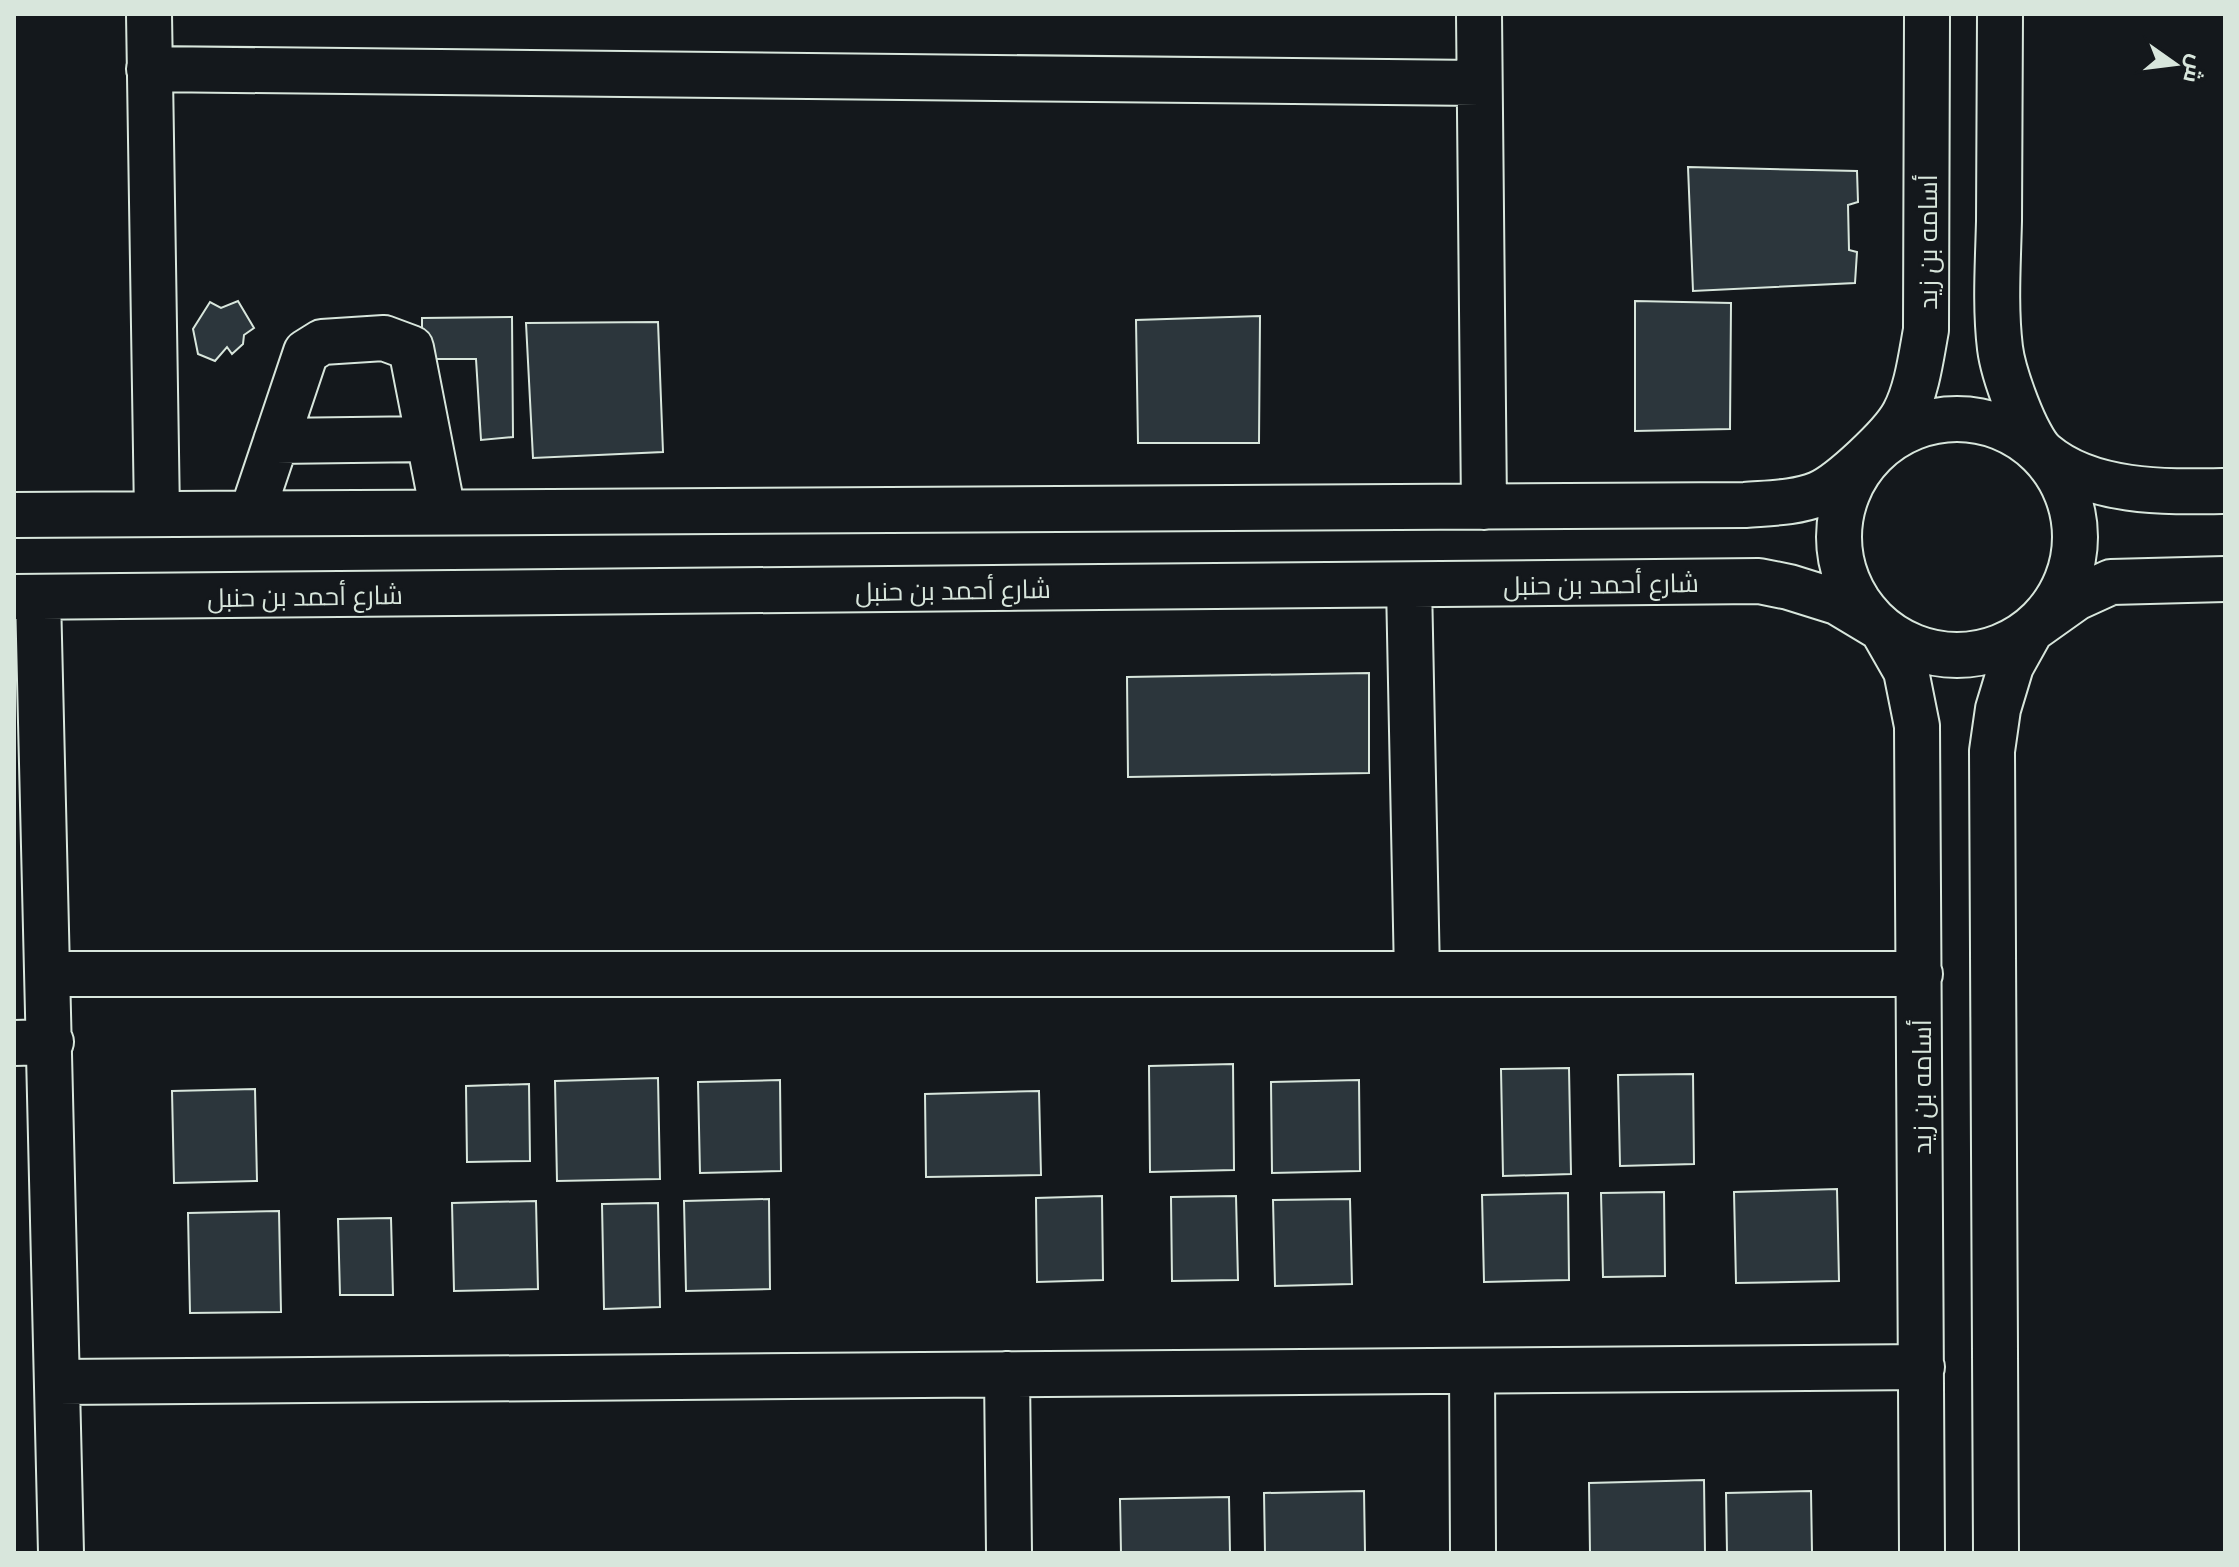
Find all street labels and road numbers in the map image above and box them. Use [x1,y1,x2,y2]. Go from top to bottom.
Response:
street label: أسامه بن زيد [1909,174,1944,310]
street label: شارع أحمد بن حنبل [1503,564,1699,603]
street label: شارع أحمد بن حنبل [855,570,1051,609]
street label: شارع أحمد بن حنبل [207,576,403,615]
street label: أسامه بن زيد [1903,1019,1938,1155]

